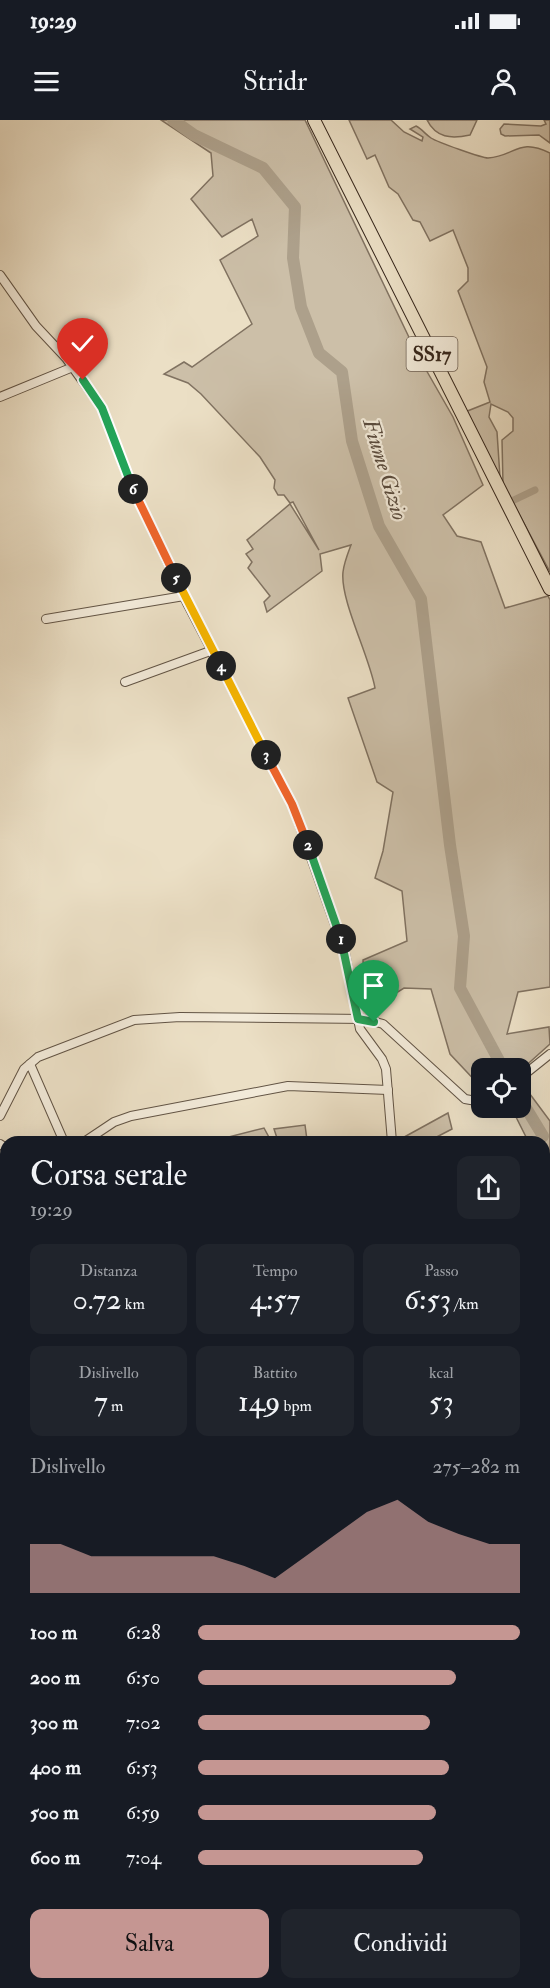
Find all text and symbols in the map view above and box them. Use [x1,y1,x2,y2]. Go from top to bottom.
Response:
text: 19:29 [30,7,77,35]
icon: menu [30,65,63,98]
text: Stridr [243,65,307,98]
icon: person [487,65,520,98]
pin [57,318,108,380]
icon: check [66,327,99,360]
road number: SS17 [406,337,458,371]
water label: Fiume Gizio [356,414,414,524]
pin: 6 [118,474,148,504]
text: 6 [129,479,137,499]
pin: 5 [161,563,191,593]
text: 5 [172,568,180,588]
pin: 4 [206,651,236,681]
text: 4 [217,656,225,676]
pin: 3 [251,740,281,770]
text: 3 [263,745,269,765]
pin: 2 [293,830,323,860]
text: 2 [304,835,312,855]
pin: 1 [326,924,356,954]
text: 1 [338,929,344,949]
pin [348,960,399,1022]
icon: arrive [357,969,390,1002]
map controls [471,1058,531,1118]
button: locate [471,1058,531,1118]
text: Corsa serale [30,1154,187,1195]
button: share [457,1156,520,1219]
text: 19:29 [30,1197,73,1222]
text: Distanza [80,1261,137,1281]
text: Tempo [253,1261,297,1281]
text: Passo [424,1261,458,1281]
text: 0.72 [72,1281,121,1318]
text: 4:57 [250,1281,300,1318]
text: 6:53 [404,1281,451,1318]
text: km [121,1294,145,1314]
text: /km [451,1294,479,1314]
text: Dislivello [79,1363,139,1383]
text: Battito [253,1363,297,1383]
text: kcal [429,1363,454,1383]
text: 7 [94,1383,108,1420]
text: 149 [238,1383,280,1420]
text: 53 [429,1383,454,1420]
text: m [108,1396,123,1416]
text: bpm [280,1396,312,1416]
text: Dislivello [30,1454,105,1479]
text: 275–282 m [432,1454,520,1479]
text: 100 m [30,1620,77,1645]
text: 6:28 [126,1620,161,1645]
text: 200 m [30,1665,80,1690]
text: 6:50 [126,1665,160,1690]
text: 300 m [30,1710,78,1735]
text: 7:02 [126,1710,161,1735]
text: 400 m [30,1755,81,1780]
text: 6:53 [126,1755,158,1780]
text: 500 m [30,1800,79,1825]
text: 6:59 [126,1800,160,1825]
text: 600 m [30,1845,80,1870]
text: 7:04 [126,1845,161,1870]
button: Salva [30,1909,269,1978]
button: Condividi [281,1909,520,1978]

